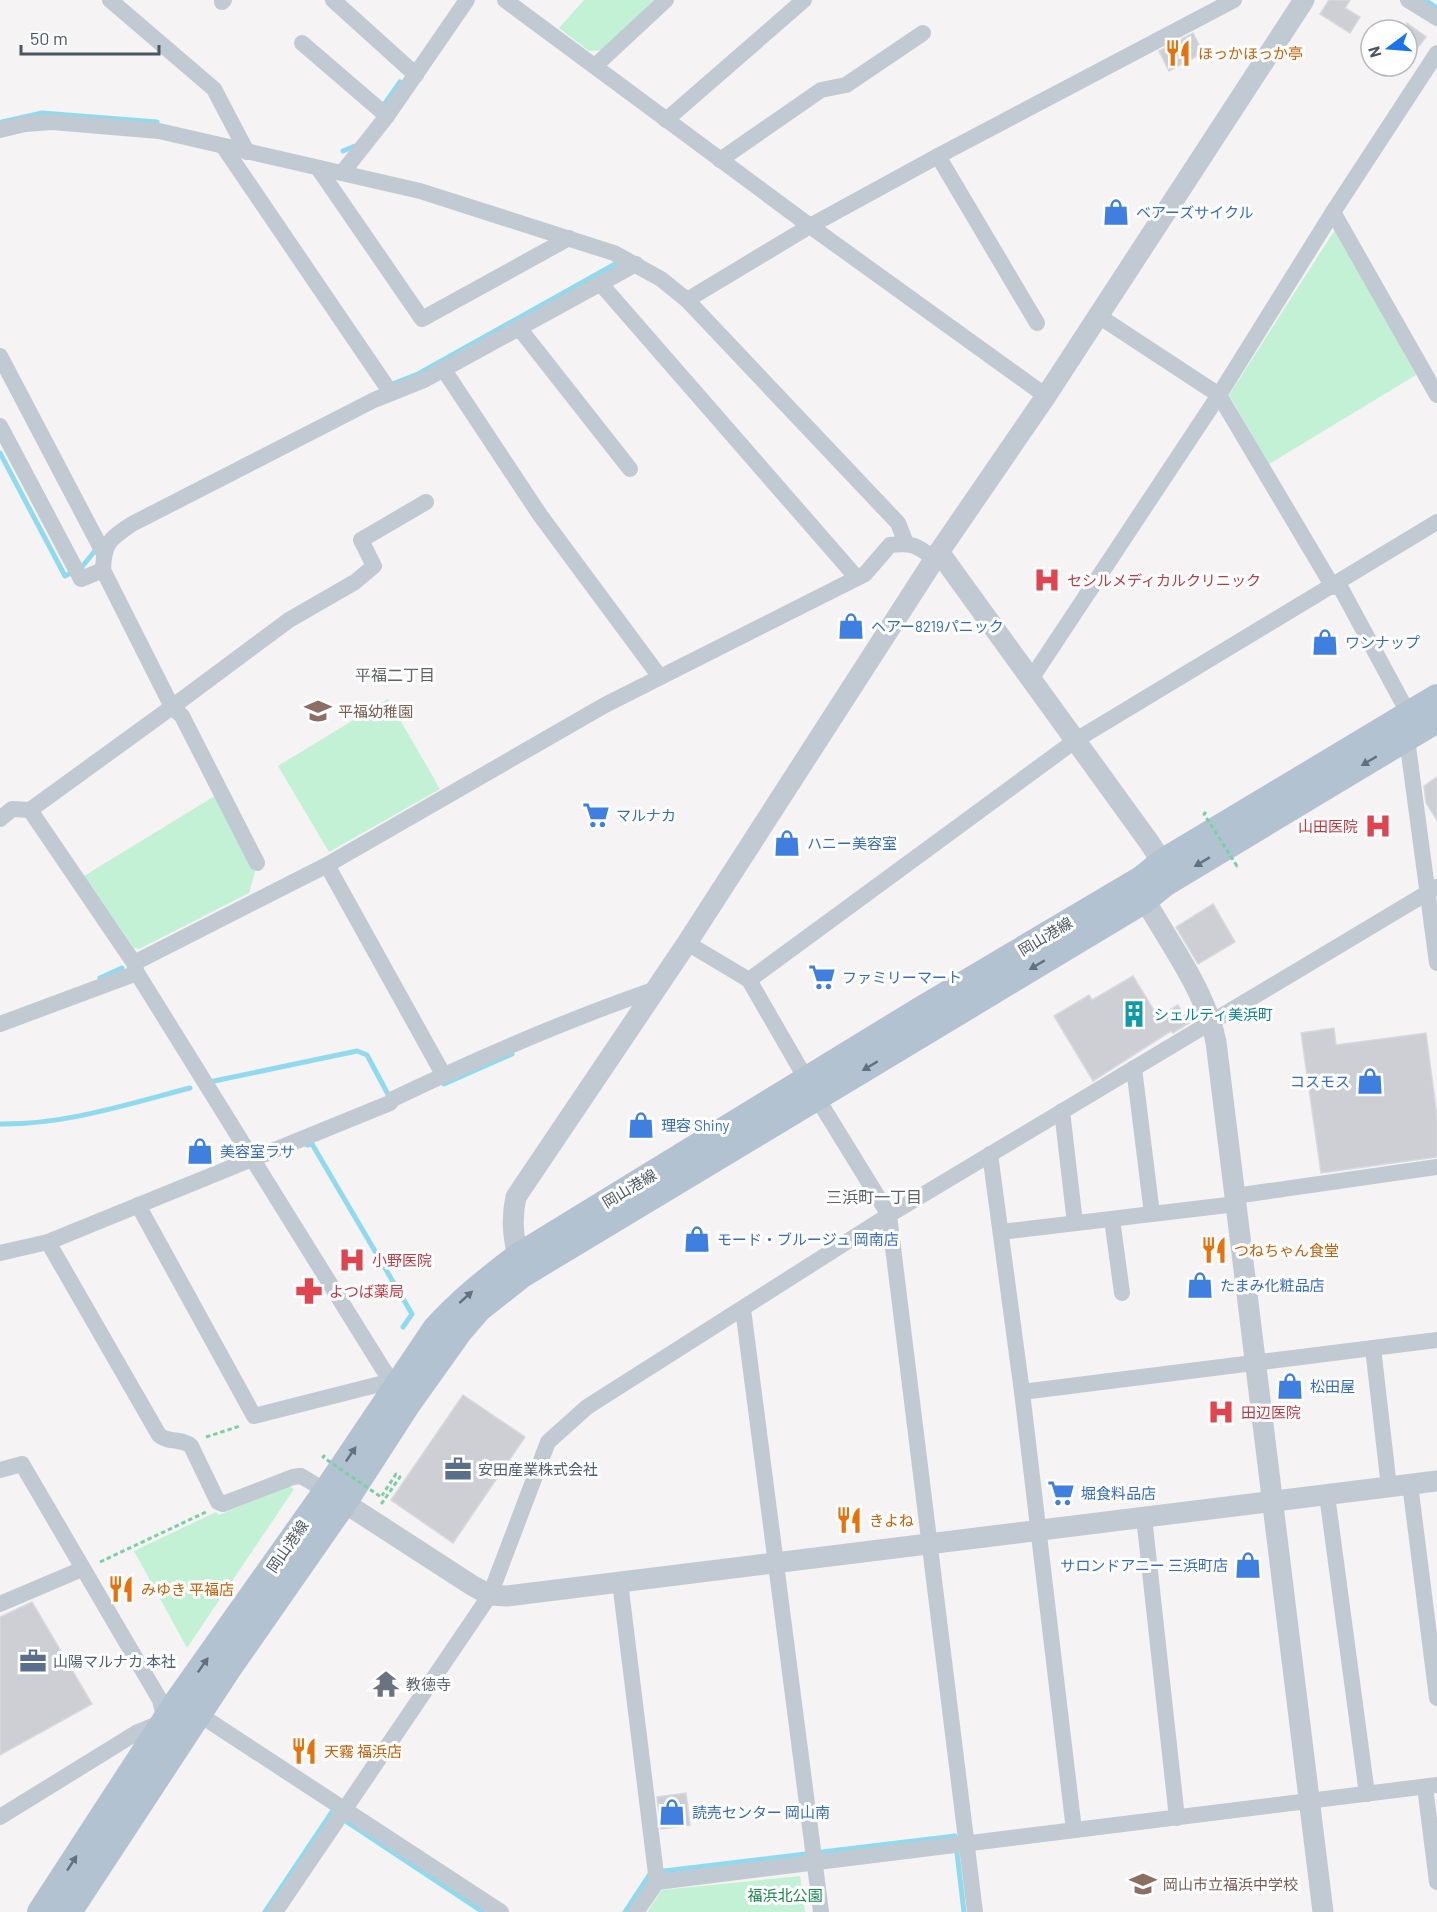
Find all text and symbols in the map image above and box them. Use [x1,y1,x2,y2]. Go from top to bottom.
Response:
scale bar [21,18,159,56]
north arrow [1359,18,1419,78]
text: 50 m [30,27,68,49]
restaurant icon: ほっかほっか亭 [1163,38,1193,68]
place label: ほっかほっか亭 [1198,44,1303,62]
text: N [1364,45,1385,60]
shop icon: ベアーズサイクル [1101,197,1131,227]
place label: ベアーズサイクル [1136,203,1254,221]
hospital icon: セシルメディカルクリニック [1032,565,1062,595]
place label: セシルメディカルクリニック [1067,571,1261,589]
shop icon: ヘアー8219パニック [836,611,866,641]
place label: ヘアー8219パニック [871,617,1004,635]
shop icon: ワンナップ [1310,627,1340,657]
place label: ワンナップ [1345,633,1420,651]
district label: 平福二丁目 [355,665,435,684]
school or university icon: 平福幼稚園 [303,696,333,726]
place label: 平福幼稚園 [338,702,413,720]
one-way arrow [1361,756,1377,767]
supermarket icon: マルナカ [581,800,611,830]
place label: マルナカ [616,806,676,824]
hospital icon: 山田医院 [1363,811,1393,841]
place label: 山田医院 [1298,817,1358,835]
shop icon: ハニー美容室 [772,828,802,858]
place label: ハニー美容室 [807,834,897,852]
one-way arrow [1194,856,1210,867]
street label: 岡山港線 [1015,913,1075,959]
one-way arrow [1029,960,1045,971]
supermarket icon: ファミリーマート [807,962,837,992]
place label: ファミリーマート [842,968,962,986]
building icon: シェルティ美浜町 [1119,999,1149,1029]
place label: シェルティ美浜町 [1154,1005,1273,1023]
one-way arrow [862,1061,878,1072]
shop icon: コスモス [1355,1066,1385,1096]
place label: コスモス [1290,1072,1350,1090]
shop icon: 理容 Shiny [626,1110,656,1140]
place label: 理容 Shiny [661,1116,730,1134]
shop icon: 美容室ラサ [185,1136,215,1166]
place label: 美容室ラサ [220,1142,295,1160]
street label: 岡山港線 [599,1165,659,1211]
district label: 三浜町一丁目 [826,1187,922,1206]
shop icon: モード・ブルージュ 岡南店 [682,1224,712,1254]
place label: モード・ブルージュ 岡南店 [717,1230,899,1248]
restaurant icon: つねちゃん食堂 [1199,1235,1229,1265]
place label: つねちゃん食堂 [1234,1241,1339,1259]
hospital icon: 小野医院 [337,1245,367,1275]
place label: 小野医院 [372,1251,432,1269]
shop icon: たまみ化粧品店 [1185,1270,1215,1300]
pharmacy icon: よつば薬局 [294,1276,324,1306]
place label: たまみ化粧品店 [1220,1276,1325,1294]
place label: よつば薬局 [329,1282,404,1300]
one-way arrow [458,1291,473,1304]
shop icon: 松田屋 [1275,1371,1305,1401]
place label: 松田屋 [1310,1377,1355,1395]
hospital icon: 田辺医院 [1206,1397,1236,1427]
place label: 田辺医院 [1241,1403,1301,1421]
one-way arrow [345,1446,356,1462]
office icon: 安田産業株式会社 [443,1454,473,1484]
place label: 安田産業株式会社 [478,1460,598,1478]
supermarket icon: 堀食料品店 [1046,1478,1076,1508]
place label: 堀食料品店 [1081,1484,1156,1502]
restaurant icon: きよね [834,1505,864,1535]
place label: きよね [869,1511,914,1529]
street label: 岡山港線 [262,1516,312,1576]
shop icon: サロンドアニー 三浜町店 [1233,1550,1263,1580]
place label: サロンドアニー 三浜町店 [1060,1556,1228,1574]
restaurant icon: みゆき 平福店 [106,1574,136,1604]
place label: みゆき 平福店 [141,1580,234,1598]
office icon: 山陽マルナカ 本社 [18,1646,48,1676]
place label: 山陽マルナカ 本社 [53,1652,176,1670]
one-way arrow [197,1658,209,1674]
temple icon: 教徳寺 [371,1669,401,1699]
place label: 教徳寺 [406,1675,451,1693]
restaurant icon: 天霧 福浜店 [289,1736,319,1766]
place label: 天霧 福浜店 [324,1742,402,1760]
shop icon: 読売センター 岡山南 [657,1797,687,1827]
place label: 読売センター 岡山南 [692,1803,830,1821]
one-way arrow [66,1855,77,1871]
school or university icon: 岡山市立福浜中学校 [1128,1869,1158,1899]
place label: 岡山市立福浜中学校 [1163,1875,1298,1893]
park label: 福浜北公園 [747,1886,823,1904]

